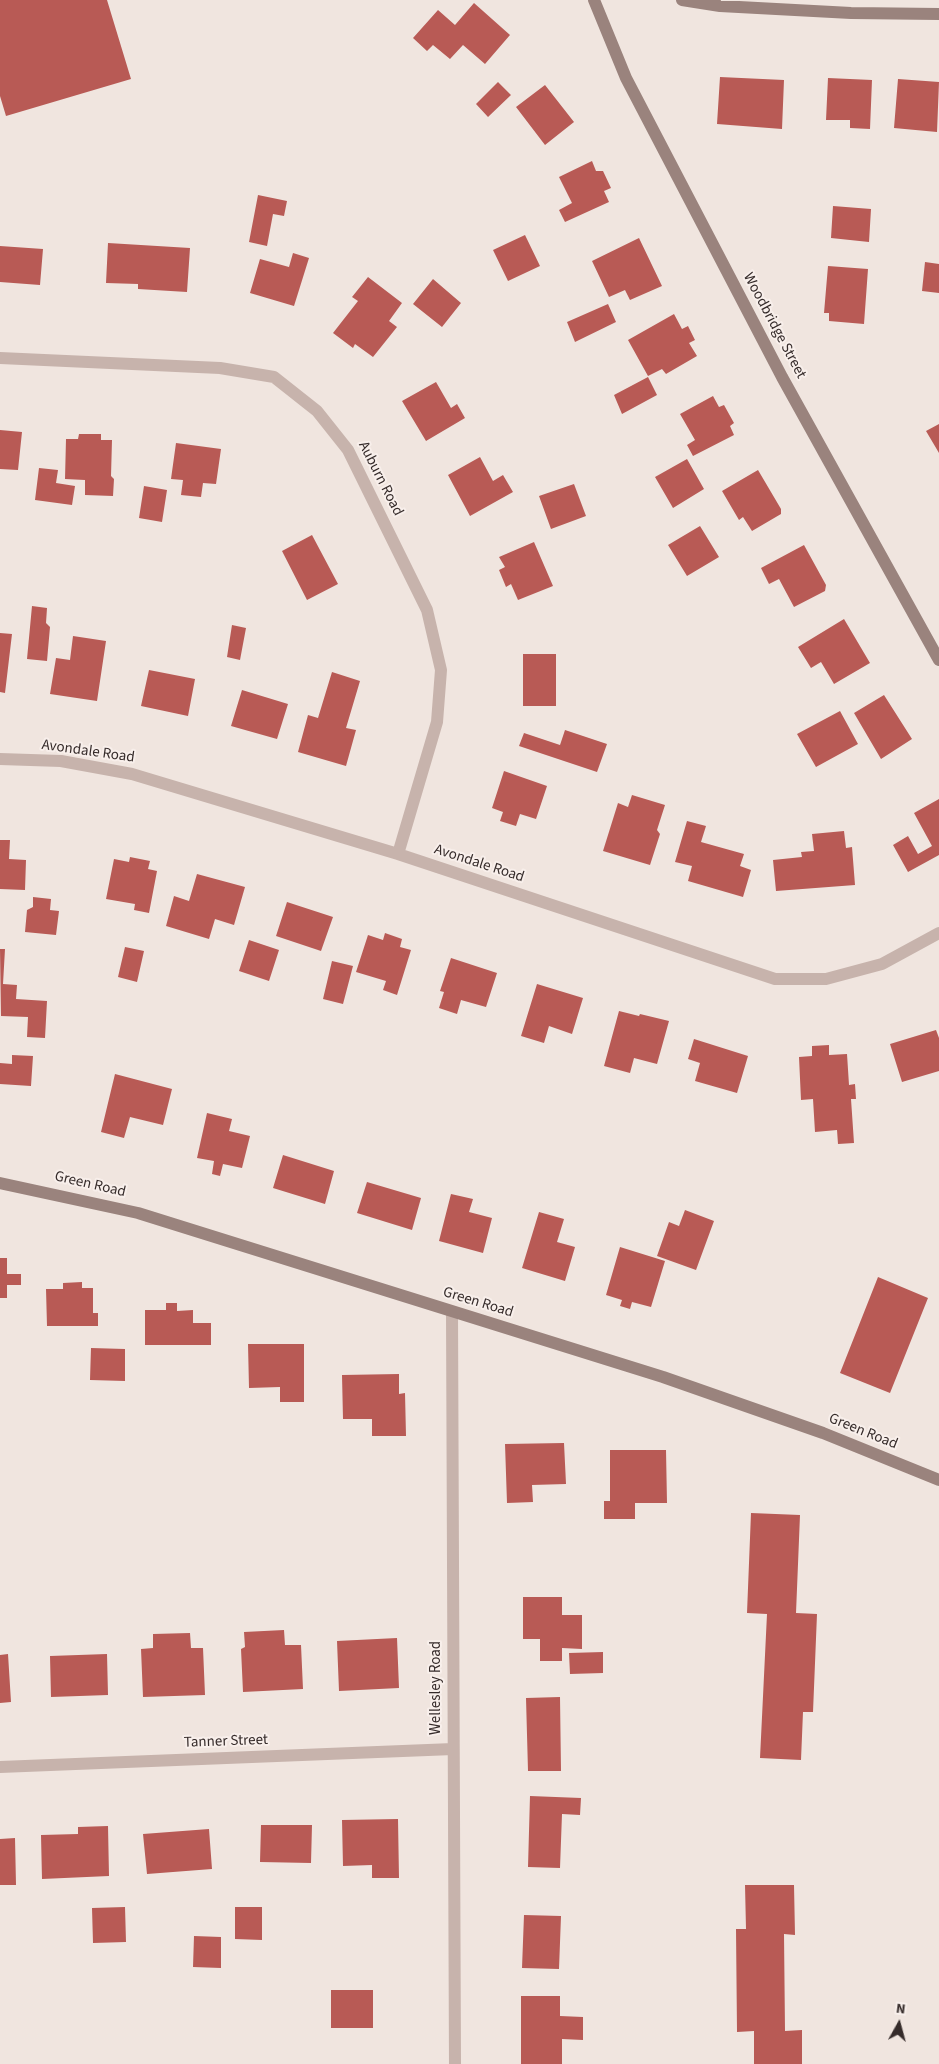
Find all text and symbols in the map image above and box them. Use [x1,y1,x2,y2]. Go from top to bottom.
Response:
street label: Woodbridge Street [739,270,809,382]
street label: Auburn Road [354,439,406,519]
street label: Avondale Road [40,737,136,767]
street label: Avondale Road [432,841,526,887]
street label: Green Road [53,1168,127,1202]
street label: Green Road [441,1284,515,1322]
street label: Green Road [826,1410,900,1454]
street label: Wellesley Road [428,1641,446,1735]
street label: Tanner Street [184,1732,268,1752]
north arrow [874,1999,924,2049]
text: N [895,1999,907,2020]

